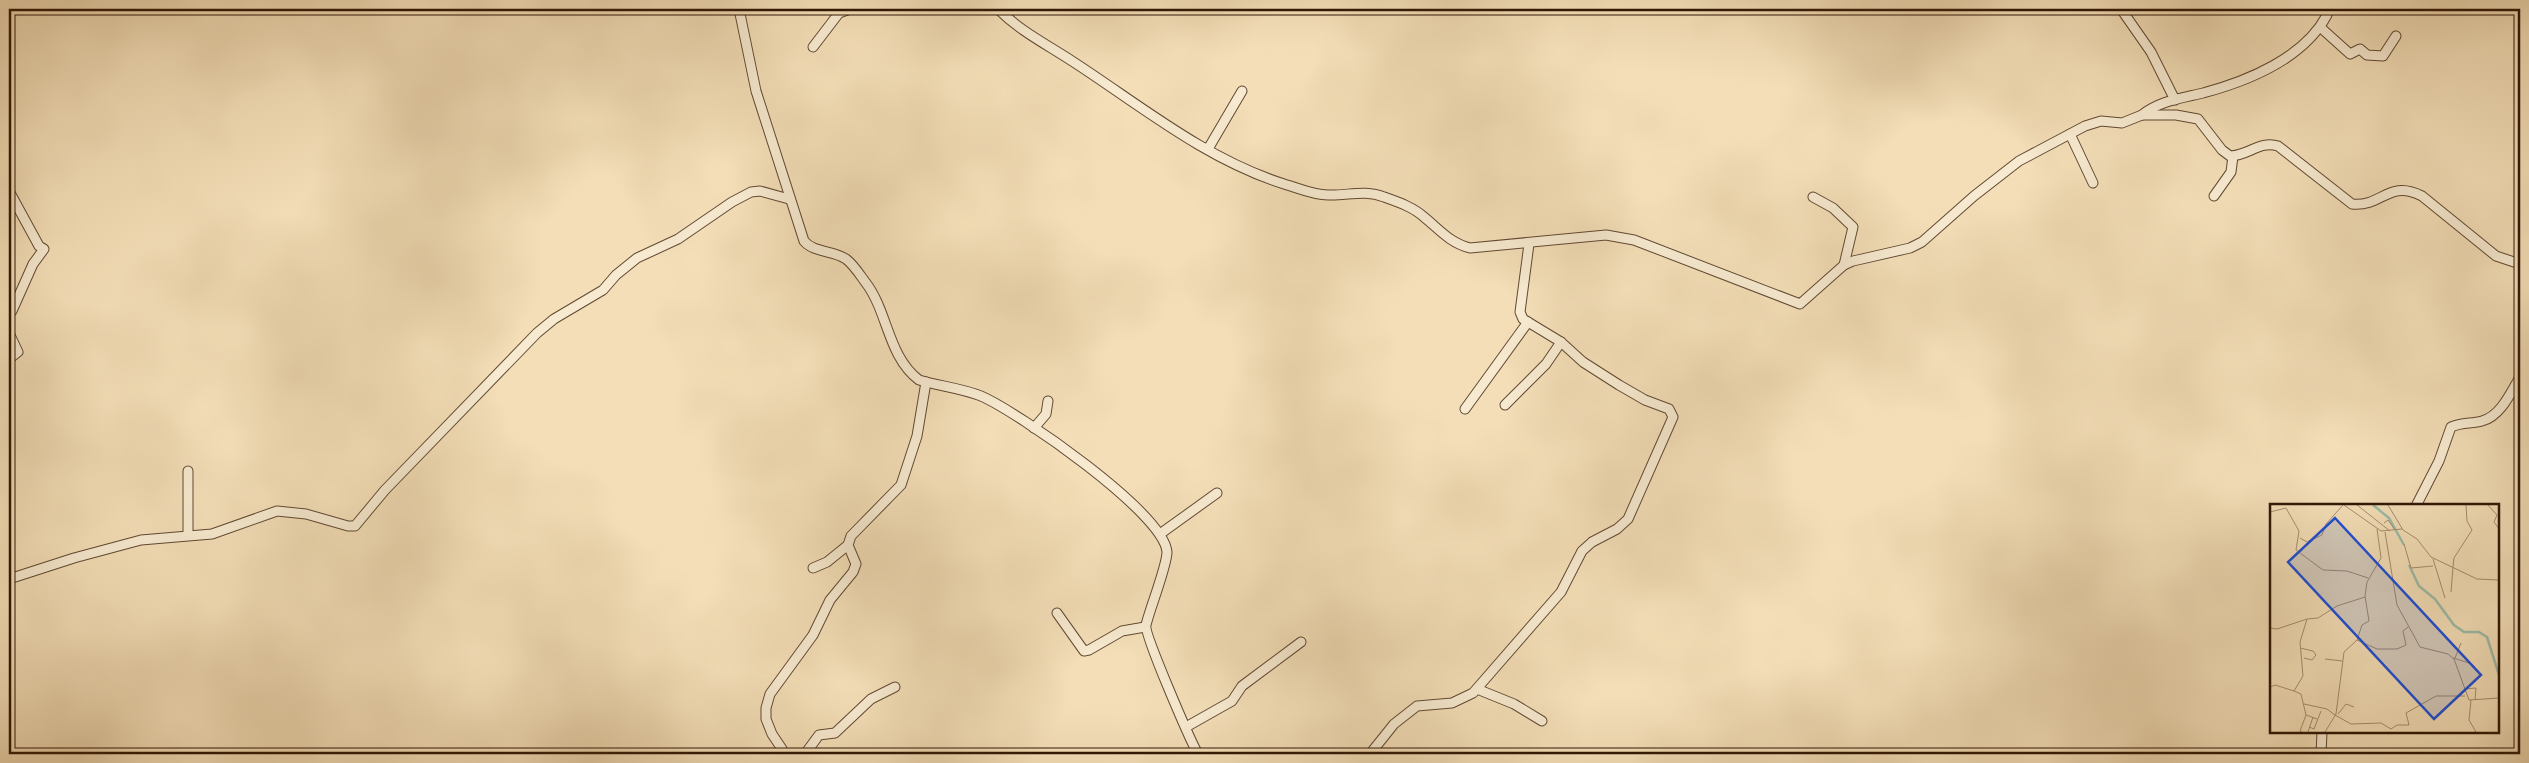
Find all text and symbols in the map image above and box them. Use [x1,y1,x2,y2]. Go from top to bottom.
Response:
inset map [2270,504,2499,733]

